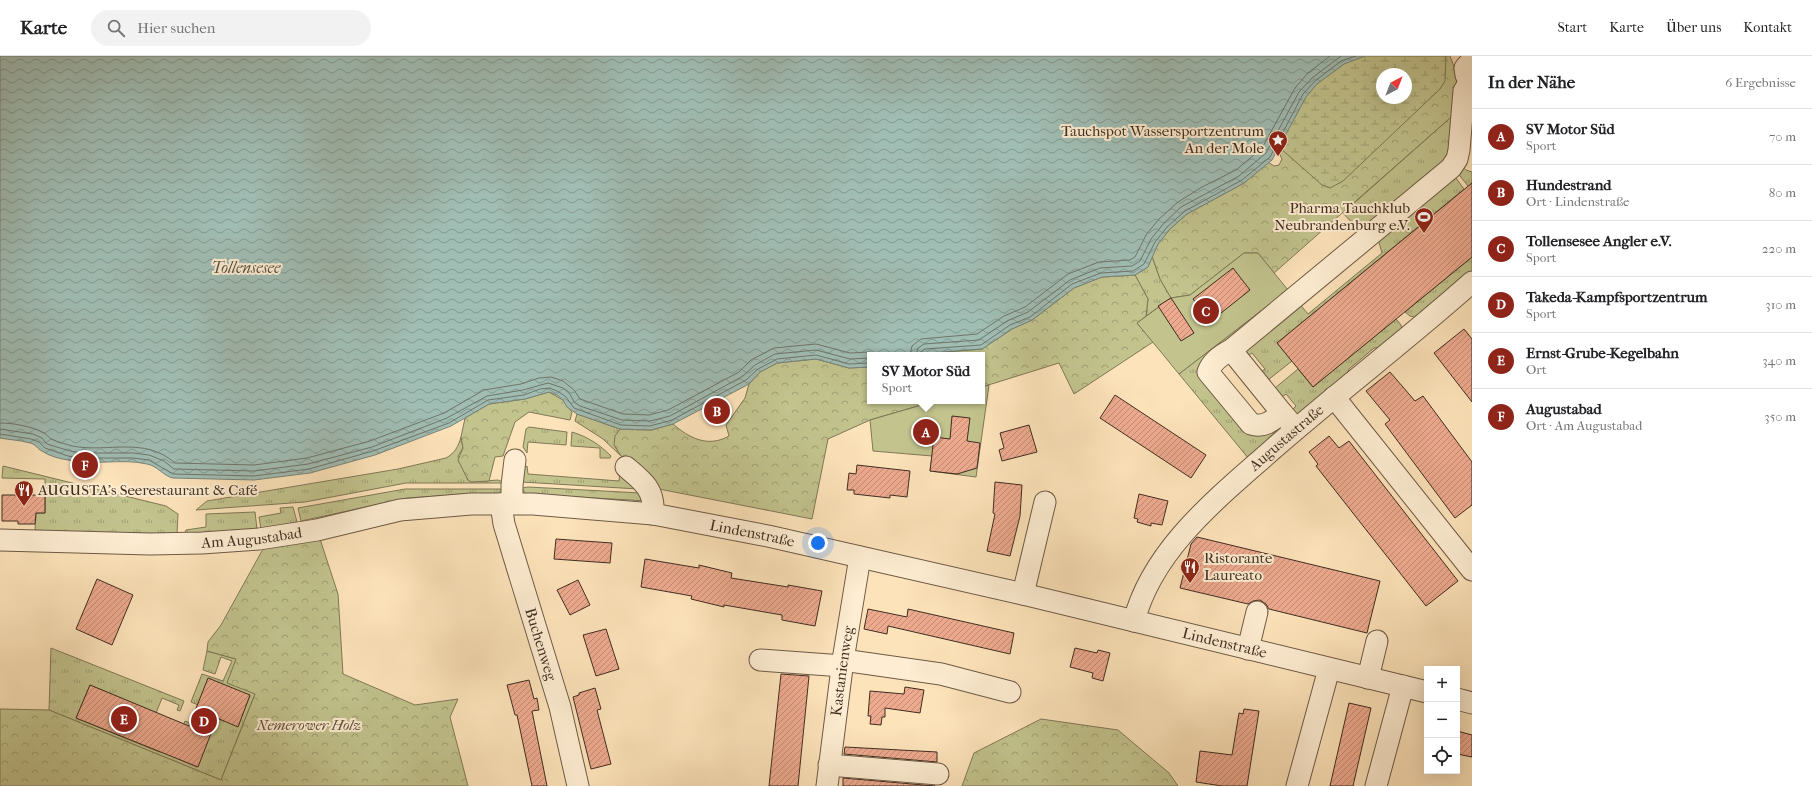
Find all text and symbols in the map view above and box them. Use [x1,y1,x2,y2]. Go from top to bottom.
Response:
search box [91,10,371,46]
text: Karte [20,17,67,39]
icon: search [105,17,127,39]
text: Hier suchen [137,19,215,37]
text: Start [1558,19,1587,36]
text: Karte [1609,19,1644,36]
text: Über uns [1666,19,1721,36]
text: Kontakt [1743,19,1792,36]
north arrow [1376,68,1412,104]
text: In der Nähe [1488,72,1575,92]
text: 6 Ergebnisse [1725,75,1796,90]
text: SV Motor Süd [1526,120,1615,138]
place label: Tauchspot Wassersportzentrum An der Mole [1061,122,1265,157]
place icon: Tauchspot Wassersportzentrum An der Mole [1267,129,1289,157]
text: A [1497,129,1505,144]
text: 70 m [1769,129,1796,144]
text: Sport [1526,138,1557,153]
text: Hundestrand [1526,176,1611,194]
text: B [1497,185,1505,200]
text: 80 m [1769,185,1796,200]
text: Ort · Lindenstraße [1526,194,1629,209]
place label: Pharma Tauchklub Neubrandenburg e.V. [1274,199,1410,234]
sports icon: Pharma Tauchklub Neubrandenburg e.V. [1413,206,1435,234]
text: Tollensesee Angler e.V. [1526,232,1672,250]
text: C [1497,241,1505,256]
text: 220 m [1762,241,1796,256]
text: Sport [1526,250,1557,265]
water label: Tollensesee [212,258,281,277]
text: Takeda-Kampfsportzentrum [1526,288,1708,306]
pin: C [1193,296,1219,326]
text: D [1496,297,1506,312]
text: 310 m [1765,297,1796,312]
text: Sport [1526,306,1557,321]
text: Ernst-Grube-Kegelbahn [1526,344,1679,362]
popup [867,352,985,404]
text: E [1497,353,1505,368]
text: 340 m [1762,353,1796,368]
text: SV Motor Süd [882,362,970,380]
text: Ort [1526,362,1547,377]
text: Sport [882,380,912,395]
pin: B [704,396,730,426]
street label: Augustastraße [1245,400,1328,475]
text: Augustabad [1526,400,1602,418]
text: F [1498,409,1504,424]
text: 350 m [1764,409,1796,424]
pin: A [913,417,939,447]
text: Ort · Am Augustabad [1526,418,1642,433]
pin: F [72,450,98,480]
restaurant icon: AUGUSTA’s Seerestaurant & Café [13,479,35,507]
place label: AUGUSTA’s Seerestaurant & Café [37,481,258,499]
street label: Lindenstraße [708,516,797,551]
street label: Am Augustabad [200,523,304,552]
your location [808,533,828,553]
place label: Ristorante Laureato [1204,549,1273,584]
restaurant icon: Ristorante Laureato [1179,556,1201,584]
street label: Buchenweg [521,606,561,684]
street label: Kastanienweg [827,623,858,717]
street label: Lindenstraße [1181,624,1269,662]
map controls [1424,666,1460,774]
button: + [1424,666,1460,702]
button: − [1424,702,1460,738]
pin: E [111,704,137,734]
pin: D [191,706,217,736]
park label: Nemerower Holz [256,716,361,734]
button: locate [1424,738,1460,774]

